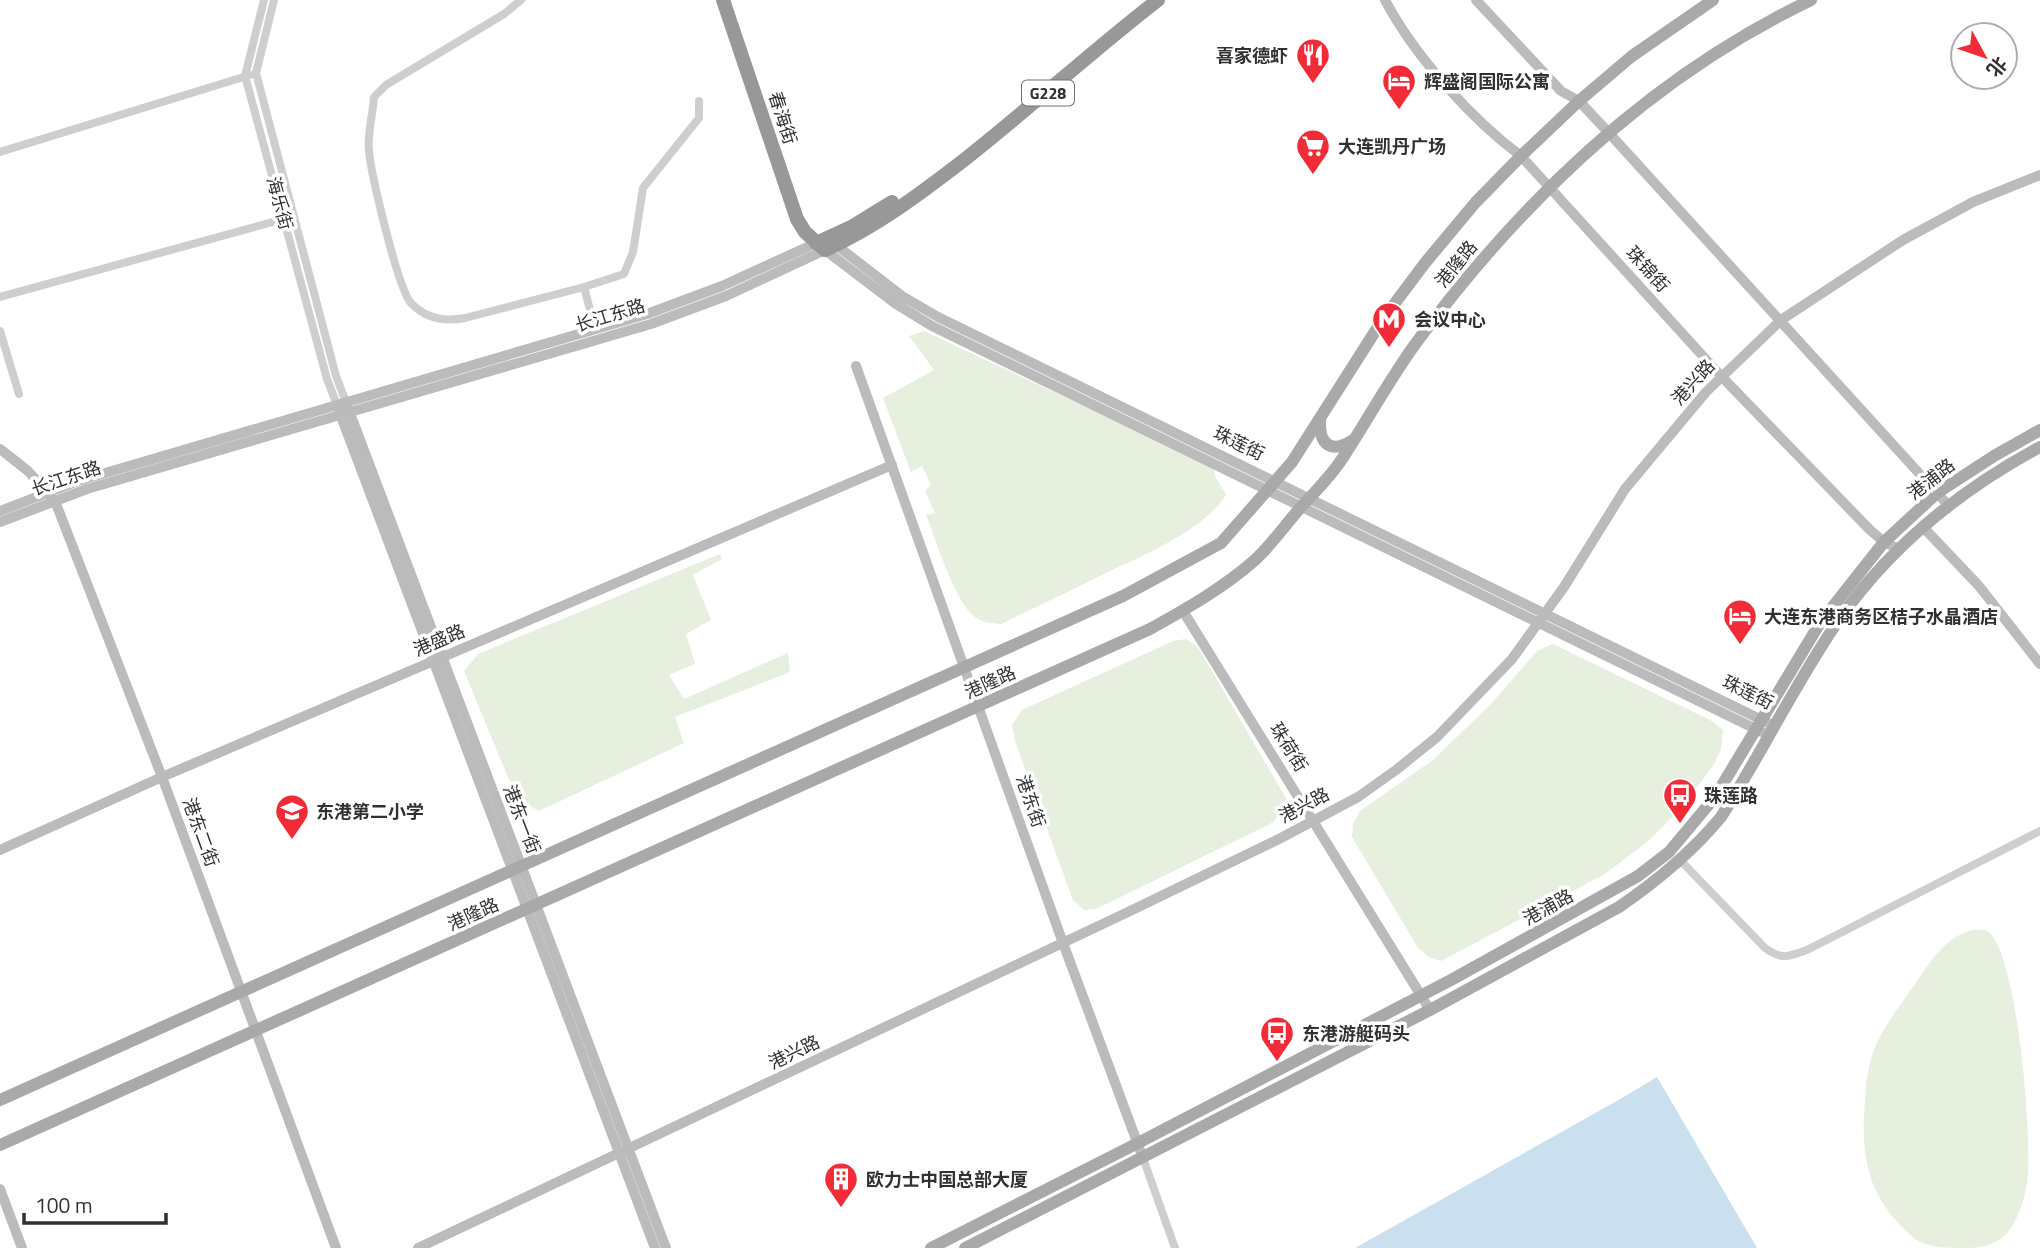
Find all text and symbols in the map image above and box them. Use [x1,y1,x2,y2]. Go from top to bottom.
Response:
north arrow [1949,21,2019,91]
restaurant icon: 喜家德虾 [1294,36,1332,85]
place label: 喜家德虾 [1216,42,1288,69]
text: 北 [1980,51,2015,84]
hotel icon: 辉盛阁国际公寓 [1380,62,1418,111]
place label: 辉盛阁国际公寓 [1424,68,1550,95]
road number: G228 [1022,80,1074,106]
street label: 春海街 [762,88,804,148]
supermarket icon: 大连凯丹广场 [1294,127,1332,176]
place label: 大连凯丹广场 [1338,133,1446,160]
street label: 海乐街 [260,173,300,233]
street label: 港隆路 [1429,235,1483,293]
street label: 珠锦街 [1620,240,1676,298]
street label: 长江东路 [572,292,648,338]
metro station icon: 会议中心 [1370,300,1408,349]
place label: 会议中心 [1414,306,1486,333]
street label: 港兴路 [1665,353,1721,411]
street label: 珠莲街 [1209,419,1269,467]
street label: 港浦路 [1901,452,1961,506]
street label: 长江东路 [28,454,104,502]
hotel icon: 大连东港商务区桔子水晶酒店 [1721,597,1759,646]
place label: 大连东港商务区桔子水晶酒店 [1764,603,1998,630]
street label: 港盛路 [409,617,469,663]
street label: 港隆路 [960,659,1020,705]
street label: 珠莲街 [1718,668,1778,716]
street label: 珠荷街 [1263,717,1315,777]
street label: 港东街 [1009,771,1053,831]
bus stop icon: 珠莲路 [1661,776,1699,825]
street label: 港兴路 [1274,780,1334,830]
street label: 港东一街 [496,781,548,857]
place label: 珠莲路 [1704,782,1758,809]
school or university icon: 东港第二小学 [273,792,311,841]
street label: 港东二街 [176,794,226,870]
place label: 东港第二小学 [316,798,424,825]
street label: 港浦路 [1518,882,1578,932]
street label: 港隆路 [443,891,503,937]
bus stop icon: 东港游艇码头 [1258,1014,1296,1063]
place label: 东港游艇码头 [1302,1020,1410,1047]
street label: 港兴路 [764,1028,824,1076]
building icon: 欧力士中国总部大厦 [822,1160,860,1209]
place label: 欧力士中国总部大厦 [866,1166,1028,1193]
scale bar [24,1182,166,1226]
text: 100 m [35,1189,92,1221]

